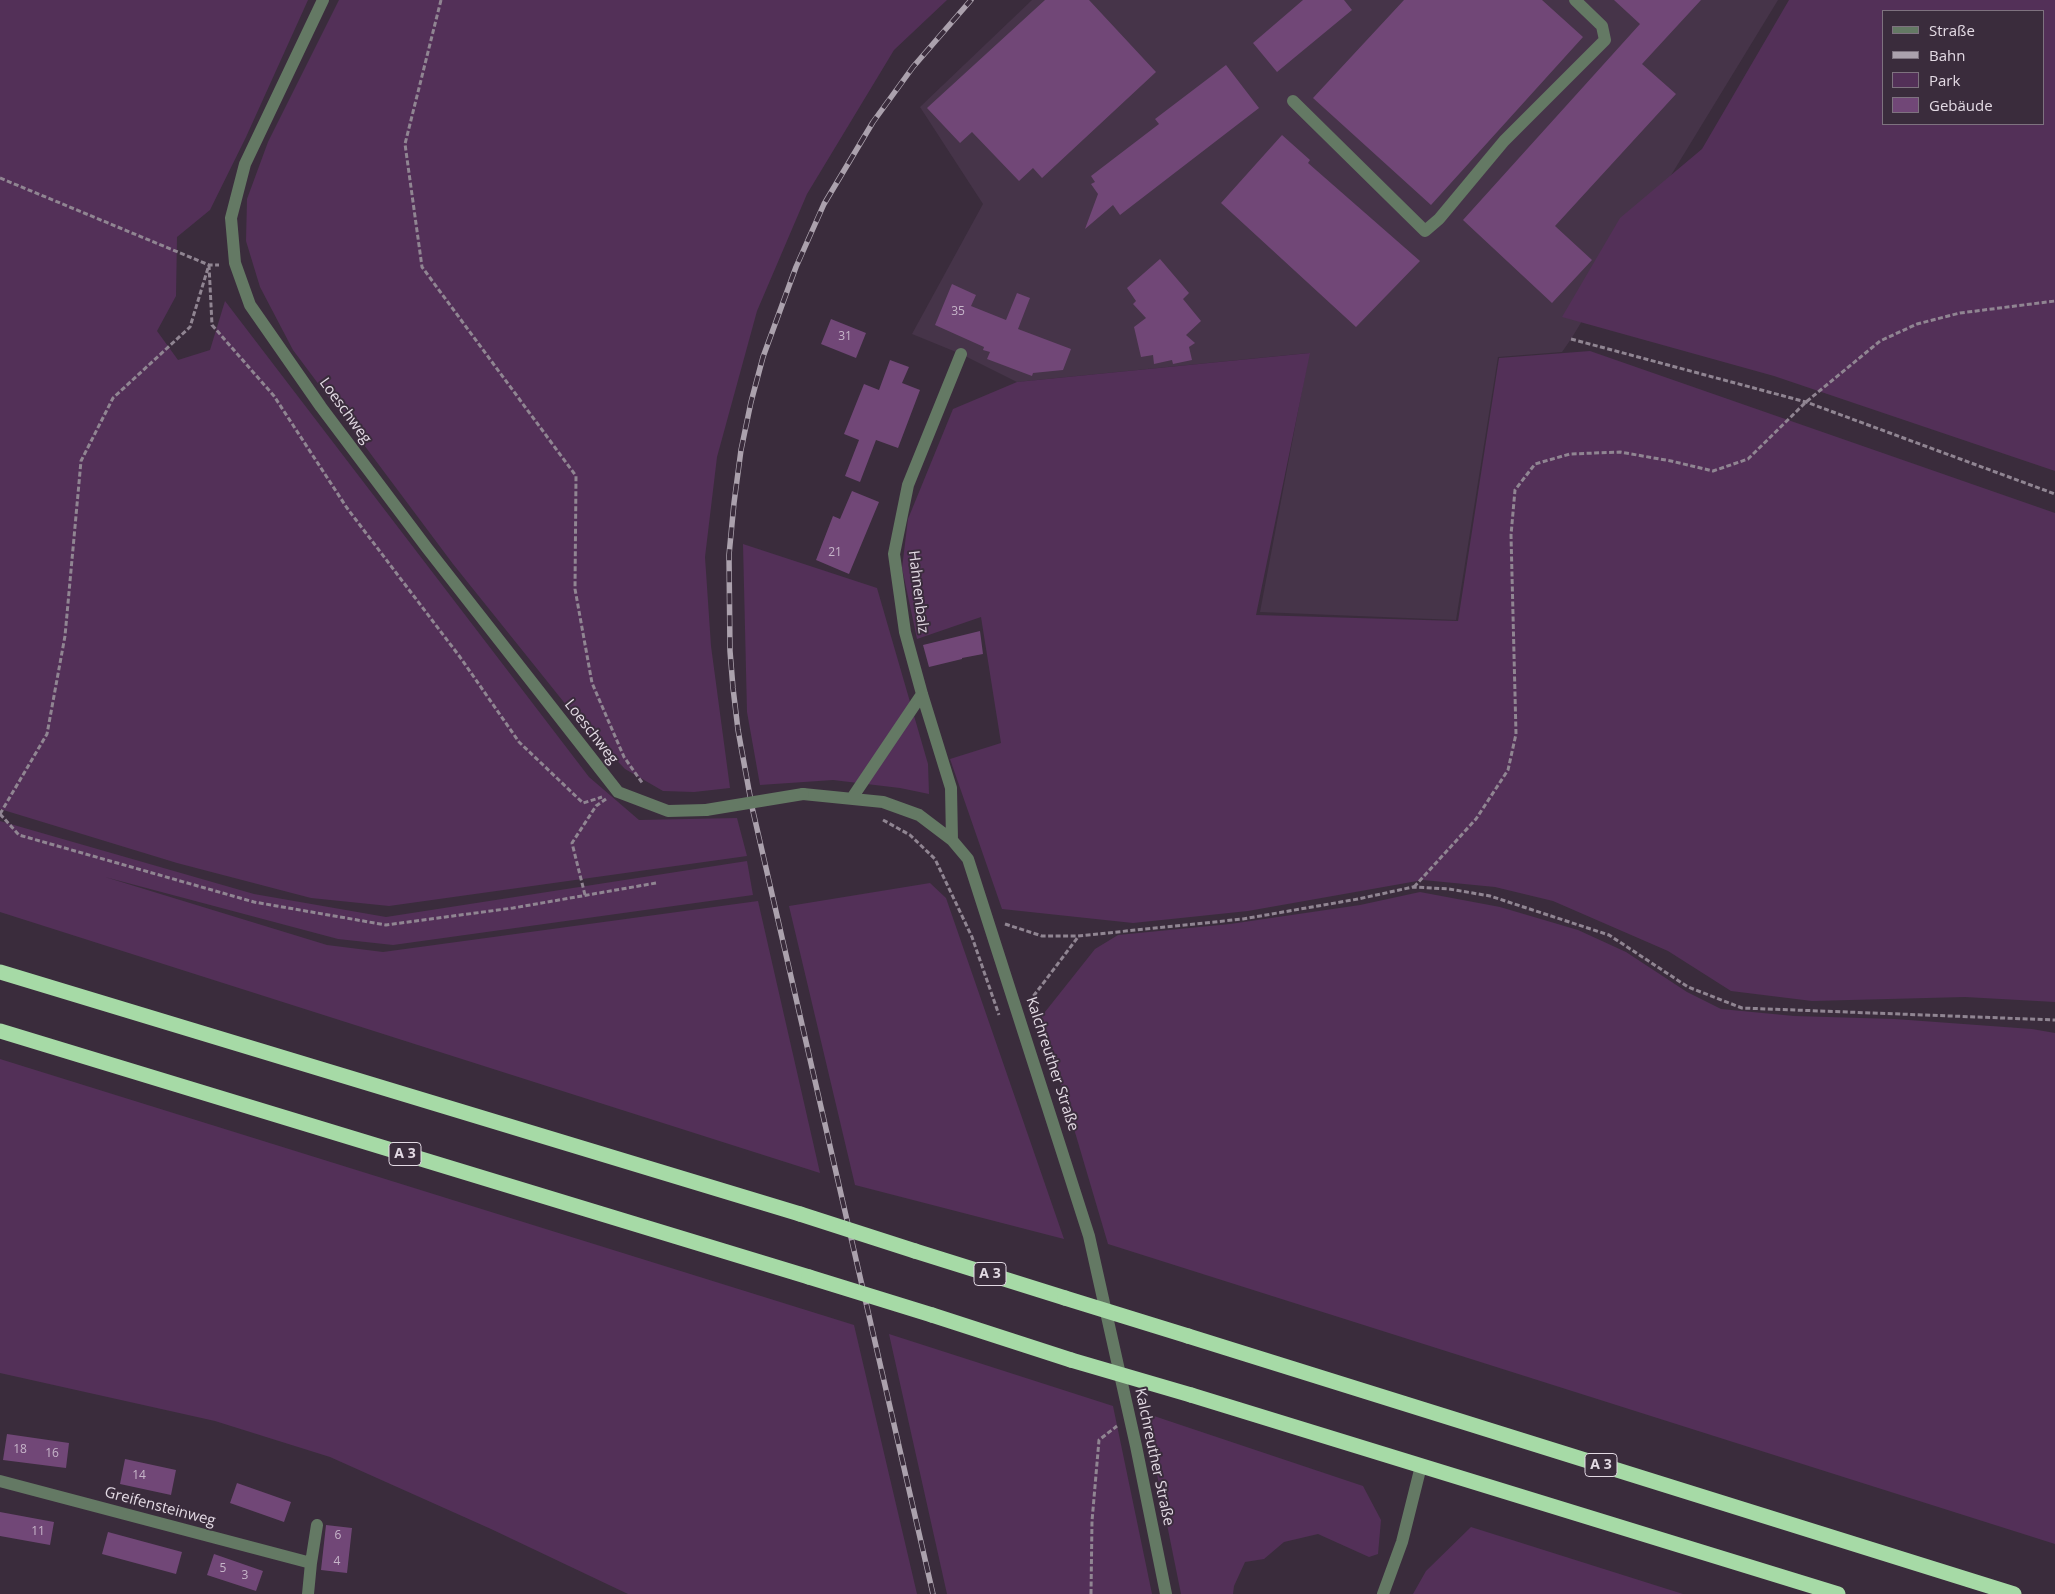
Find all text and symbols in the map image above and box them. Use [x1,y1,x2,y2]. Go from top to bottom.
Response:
legend [1882,10,2045,125]
text: Straße [1929,20,1975,40]
text: Bahn [1929,45,1965,65]
text: Park [1929,70,1960,90]
text: Gebäude [1929,95,1993,115]
house number: 35 [951,305,965,319]
house number: 31 [838,330,852,344]
street label: Loeschweg [315,375,375,447]
house number: 21 [828,546,842,560]
street label: Hahnenbalz [904,549,932,635]
street label: Loeschweg [560,696,622,768]
street label: Kalchreuther Straße [1022,995,1082,1133]
road number: A 3 [389,1142,421,1166]
road number: A 3 [974,1262,1006,1286]
street label: Kalchreuther Straße [1131,1387,1177,1527]
house number: 18 [13,1443,27,1457]
house number: 16 [45,1447,59,1461]
road number: A 3 [1585,1454,1617,1476]
house number: 14 [132,1469,146,1483]
street label: Greifensteinweg [103,1484,217,1530]
house number: 11 [31,1525,45,1539]
house number: 6 [335,1529,341,1543]
house number: 4 [334,1555,340,1569]
house number: 5 [220,1562,226,1576]
house number: 3 [242,1569,248,1583]

